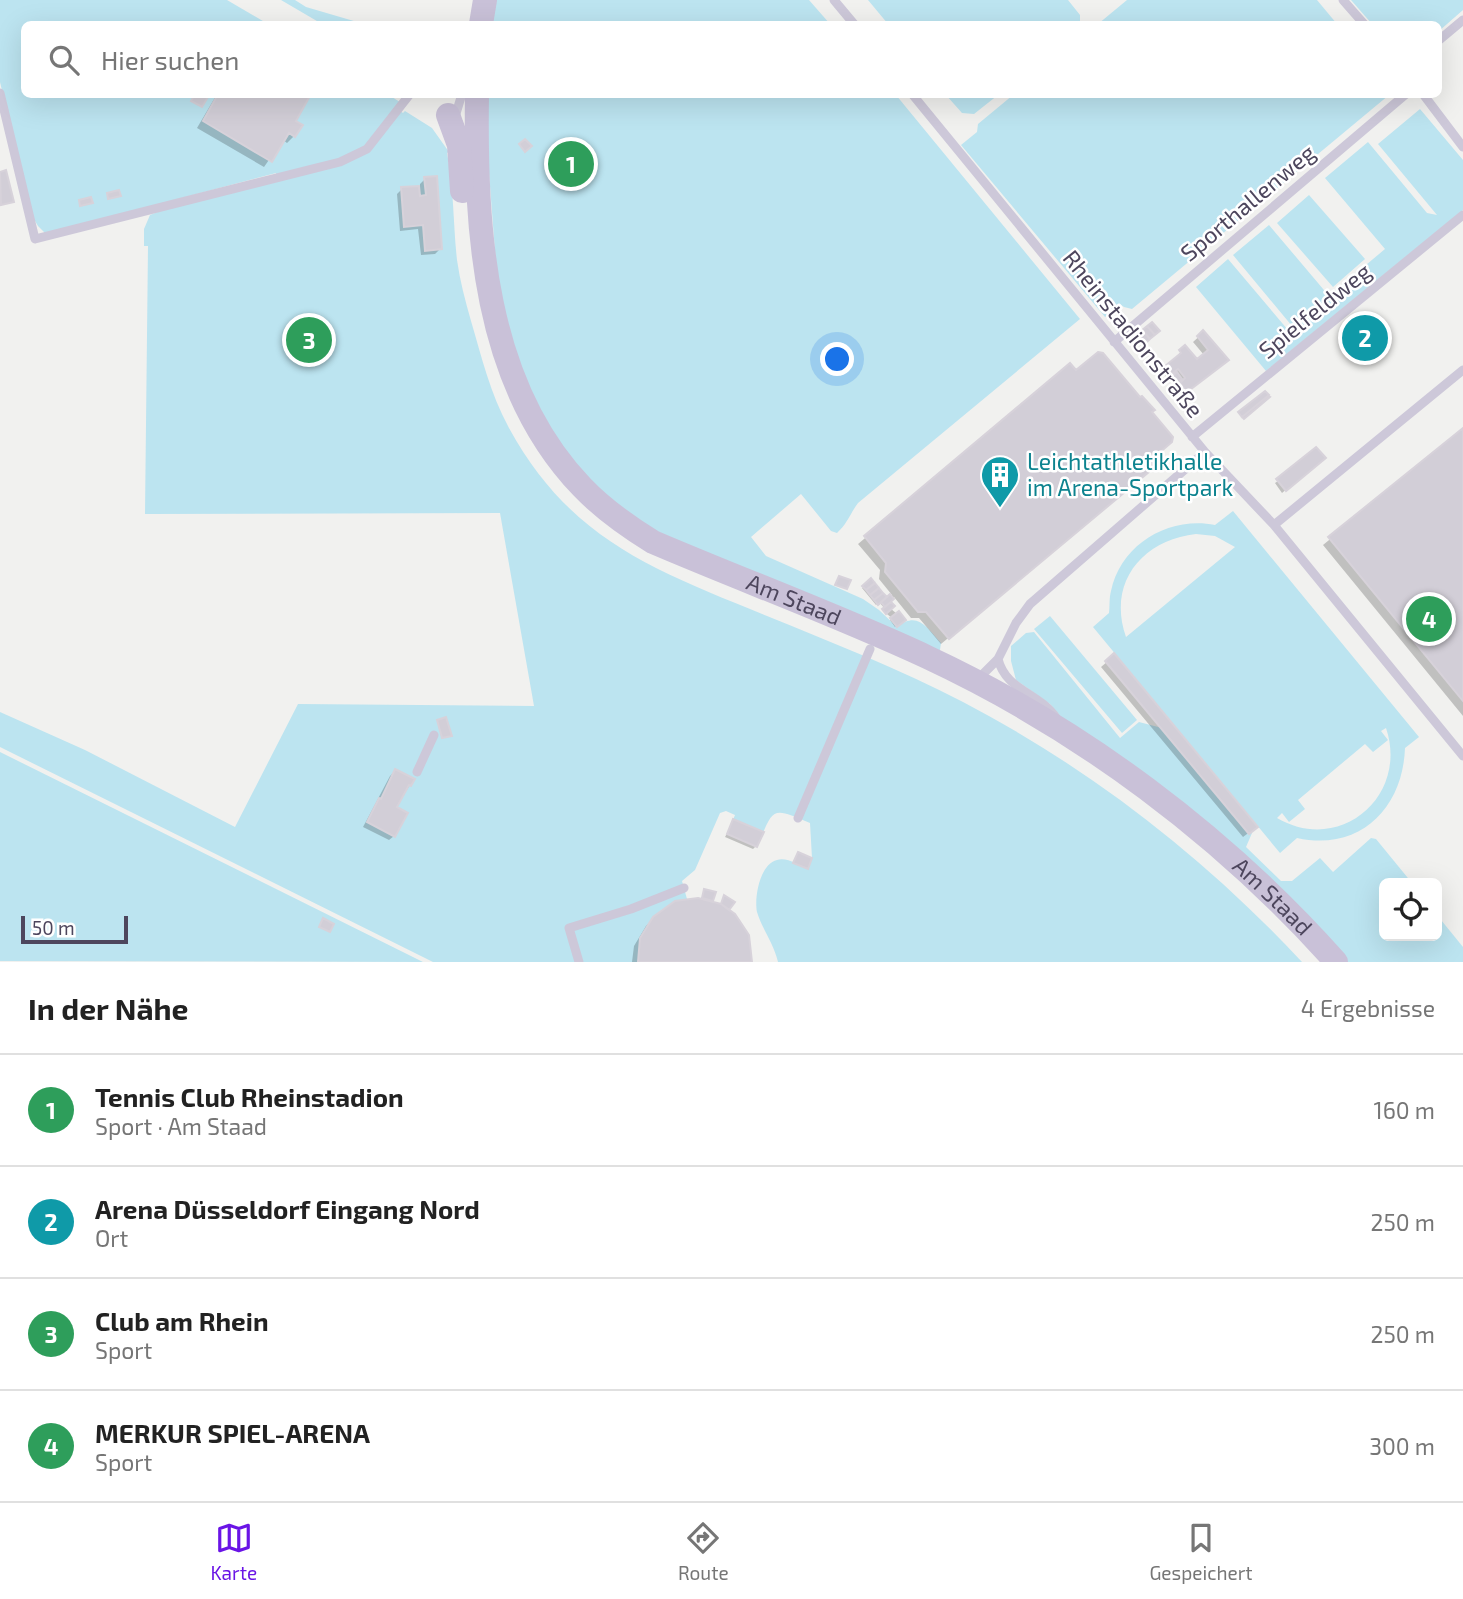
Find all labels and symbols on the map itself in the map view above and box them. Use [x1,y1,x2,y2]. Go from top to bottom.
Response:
pin: 1 [548,138,594,190]
street label: Sporthallenweg [1174,138,1320,267]
street label: Rheinstadionstraße [1058,244,1210,423]
street label: Spielfeldweg [1253,256,1376,364]
pin: 2 [1342,312,1388,364]
pin: 3 [286,314,332,366]
your location [820,342,854,376]
place label: Leichtathletikhalle im Arena-Sportpark [1027,447,1234,501]
building icon: Leichtathletikhalle im Arena-Sportpark [979,454,1021,509]
street label: Am Staad [743,567,846,631]
pin: 4 [1406,593,1452,645]
street label: Am Staad [1228,851,1319,940]
scale bar [21,913,128,945]

